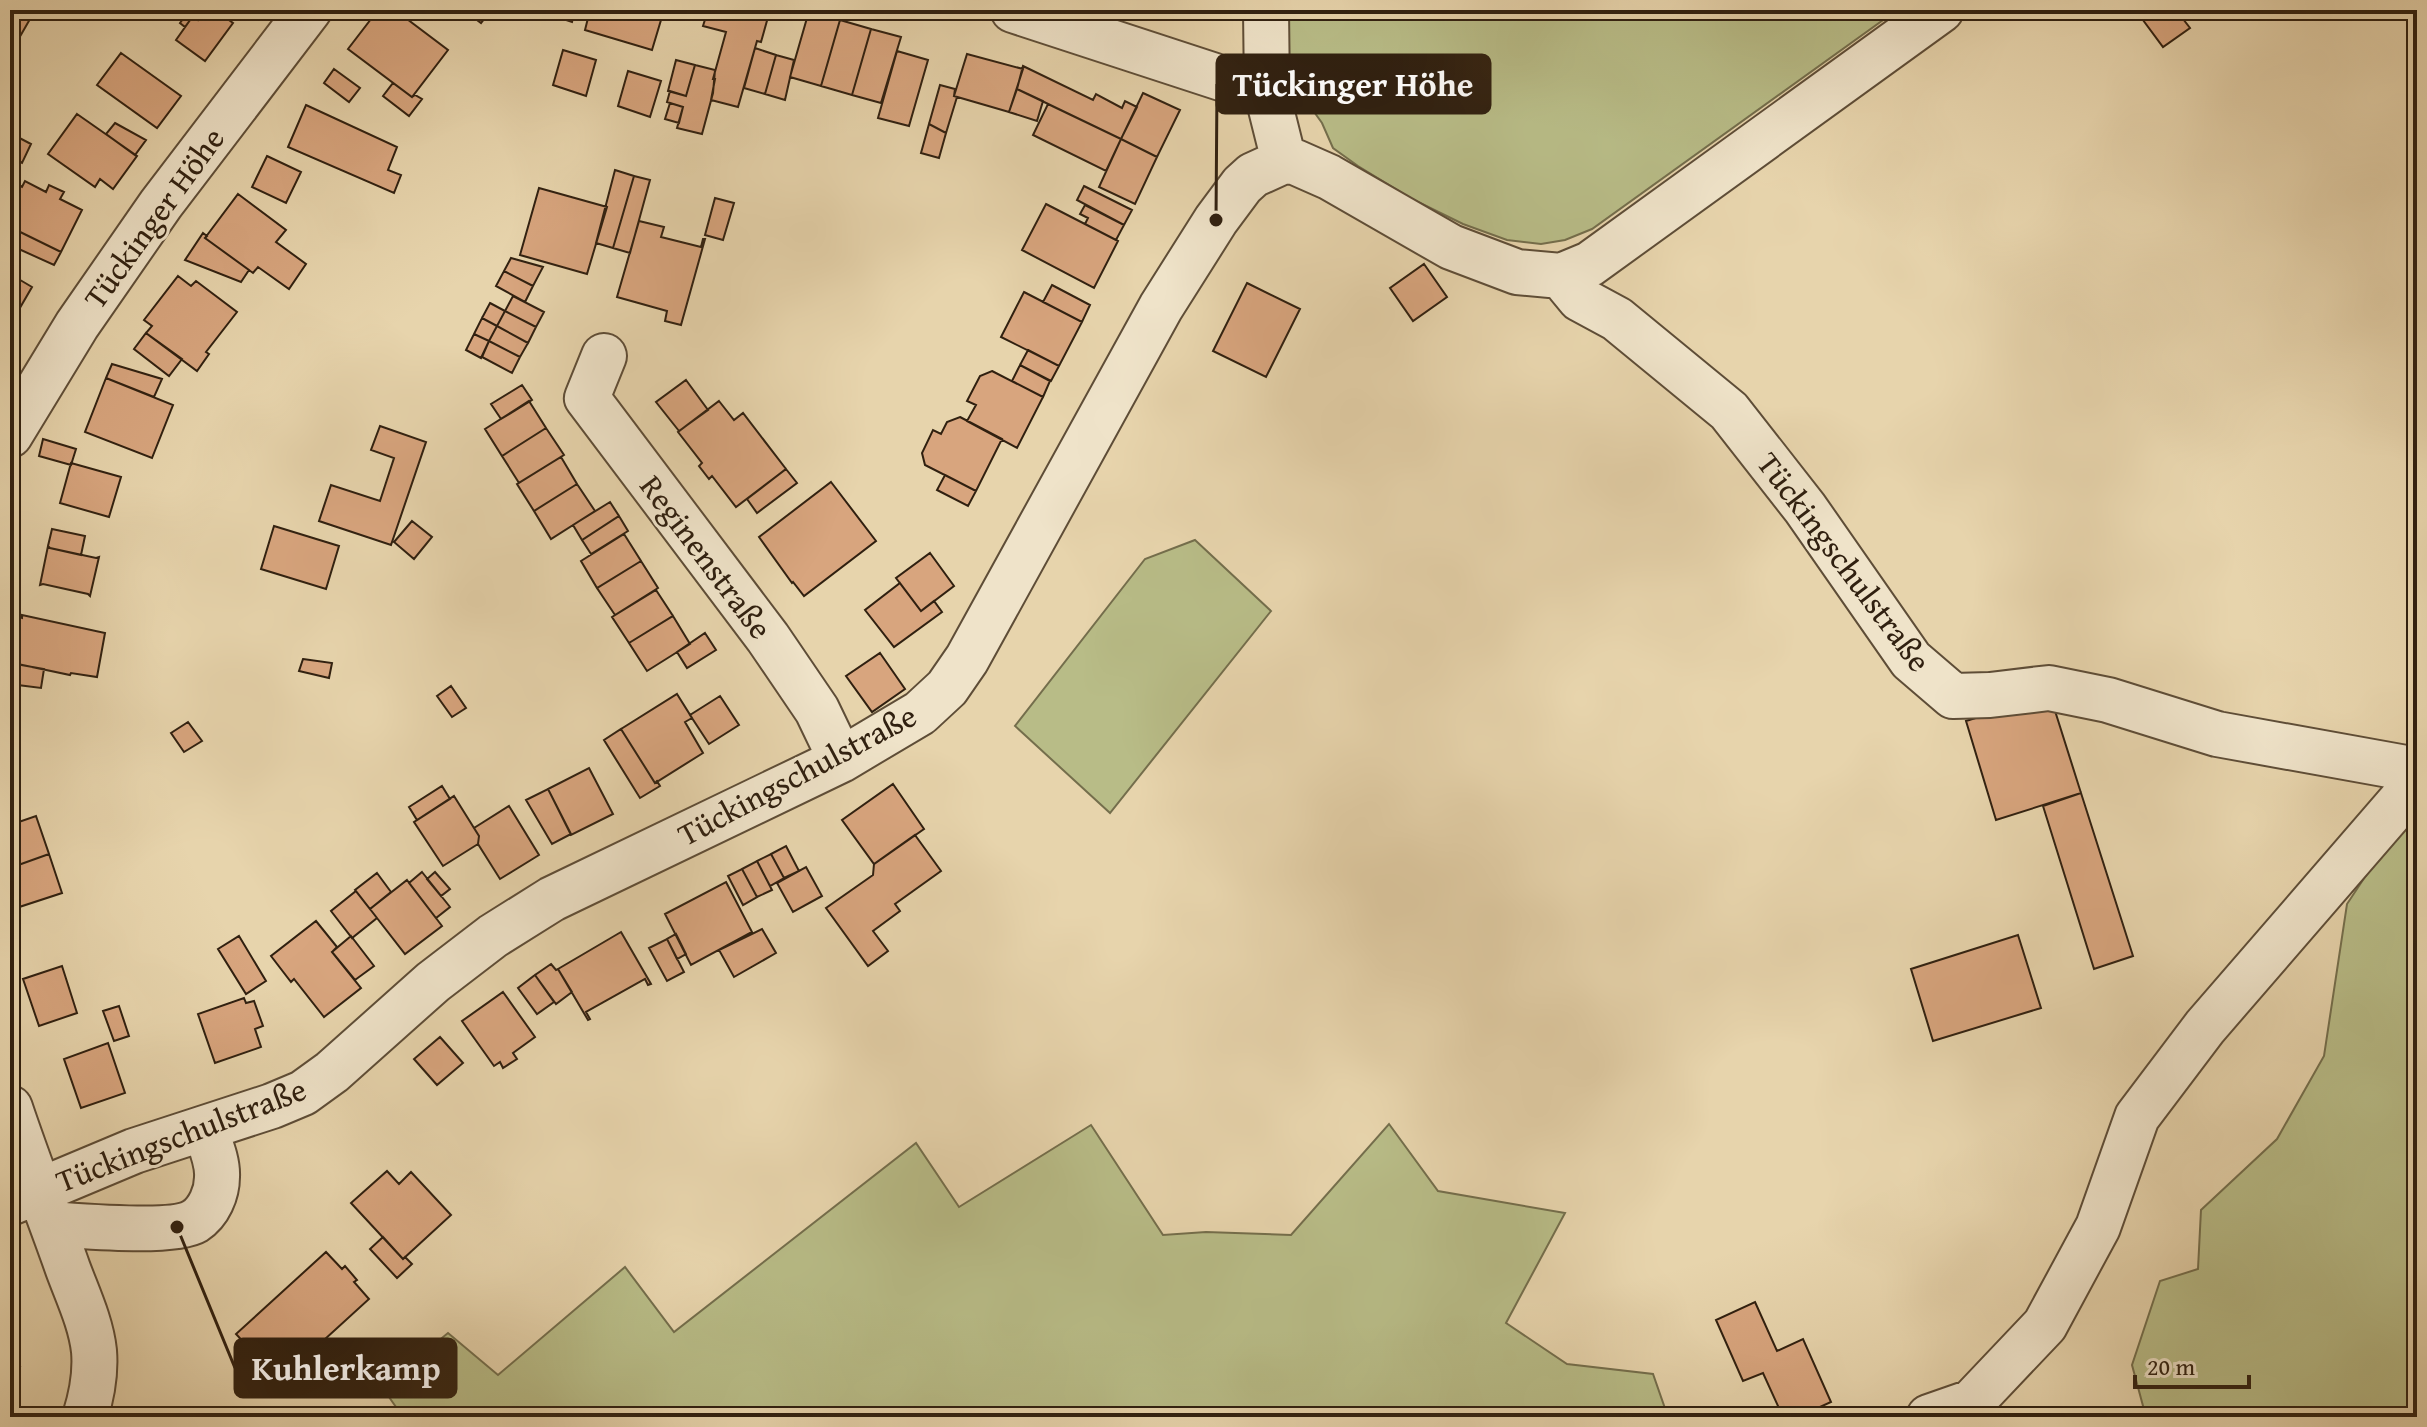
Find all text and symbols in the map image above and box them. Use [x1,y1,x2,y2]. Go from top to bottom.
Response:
callout: Tückinger Höhe [1217,55,1490,113]
text: Tückinger Höhe [1233,59,1473,108]
street label: Tückinger Höhe [72,117,235,318]
street label: Tückingschulstraße [1746,442,1943,681]
street label: Reginenstraße [629,465,784,649]
street label: Tückingschulstraße [669,692,925,857]
street label: Tückingschulstraße [49,1065,313,1204]
callout: Kuhlerkamp [235,1339,456,1397]
scale bar [2135,1339,2249,1389]
text: Kuhlerkamp [251,1343,441,1392]
text: 20 m [2147,1349,2195,1384]

